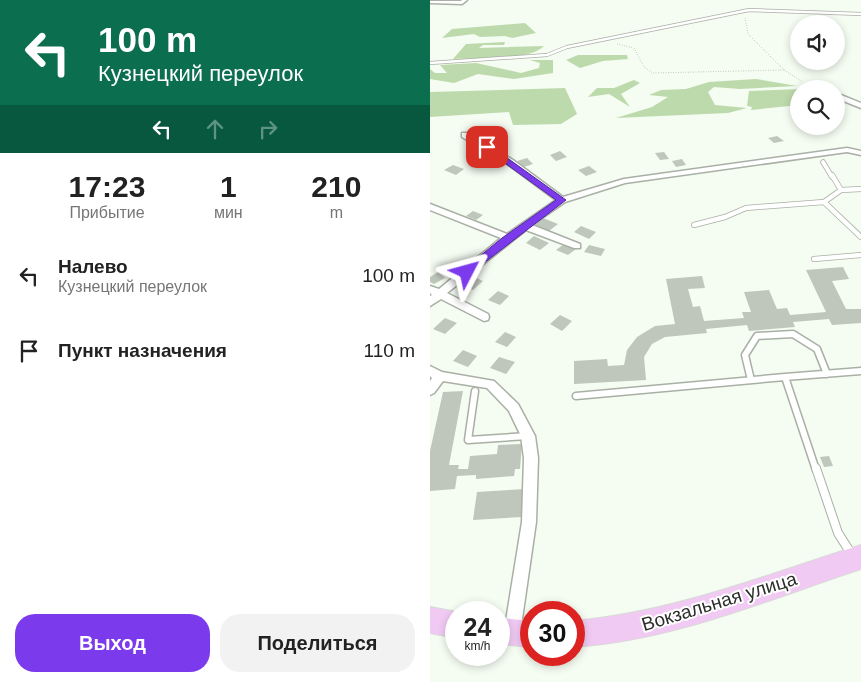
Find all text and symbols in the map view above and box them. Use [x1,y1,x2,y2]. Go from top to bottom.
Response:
map controls [790,15,845,135]
button: sound [790,15,845,70]
icon: left [15,20,80,85]
text: 100 m [98,20,197,59]
text: Кузнецкий переулок [98,61,303,86]
button: search [790,80,845,135]
icon: left [148,115,176,143]
icon: ahead [201,115,229,143]
icon: right [254,115,282,143]
pin [466,126,508,168]
icon: arrive [473,133,501,161]
text: 17:23 [69,170,145,203]
text: 1 [220,170,237,203]
text: 210 [311,170,361,203]
text: Прибытие [69,204,145,221]
text: мин [214,204,243,221]
text: m [330,204,343,221]
position arrow [440,245,492,297]
text: Налево [58,256,128,277]
icon: left [15,262,43,290]
text: 100 m [362,265,415,286]
text: Кузнецкий переулок [58,278,207,295]
icon: arrive [15,337,43,365]
text: Пункт назначения [58,340,227,361]
text: 110 m [364,340,415,361]
street label: Вокзальная улица [639,568,800,635]
speed limit sign: 30 [520,601,585,666]
text: 24 [464,613,491,641]
button: Выход [15,614,210,672]
button: Поделиться [220,614,415,672]
text: km/h [464,639,491,653]

